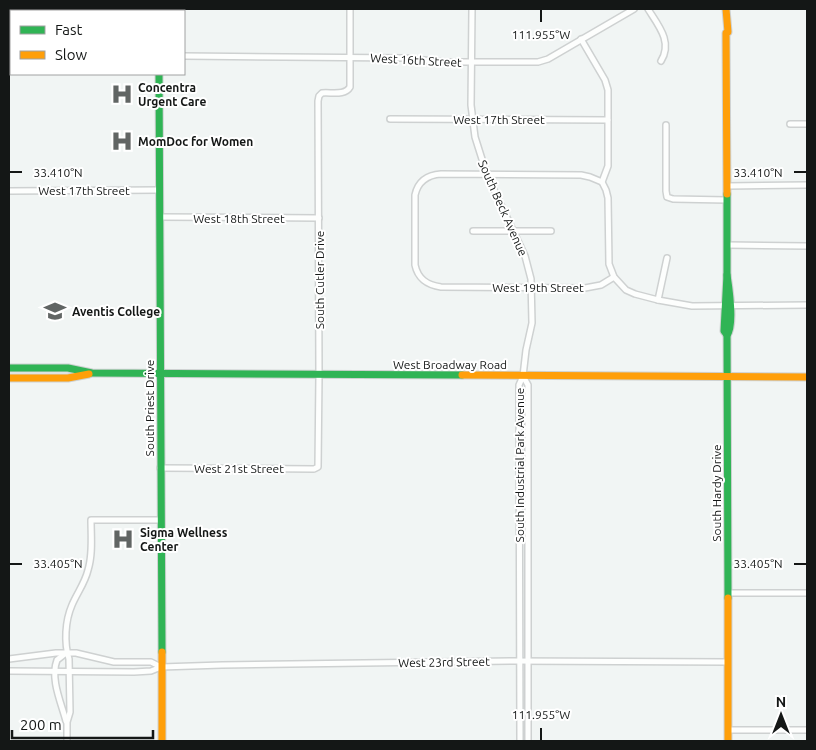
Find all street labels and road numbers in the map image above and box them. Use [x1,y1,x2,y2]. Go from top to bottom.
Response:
street label: West 16th Street [370,51,462,69]
street label: West 17th Street [453,113,545,126]
street label: South Beck Avenue [476,158,530,258]
street label: West 17th Street [38,184,130,197]
street label: West 18th Street [193,212,285,225]
street label: South Cutler Drive [313,231,326,329]
street label: West 19th Street [492,281,584,294]
street label: West Broadway Road [393,358,507,371]
street label: South Priest Drive [143,360,156,456]
street label: South Industrial Park Avenue [513,388,526,542]
street label: South Hardy Drive [710,444,723,542]
street label: West 21st Street [194,462,284,475]
street label: West 23rd Street [398,655,490,669]

